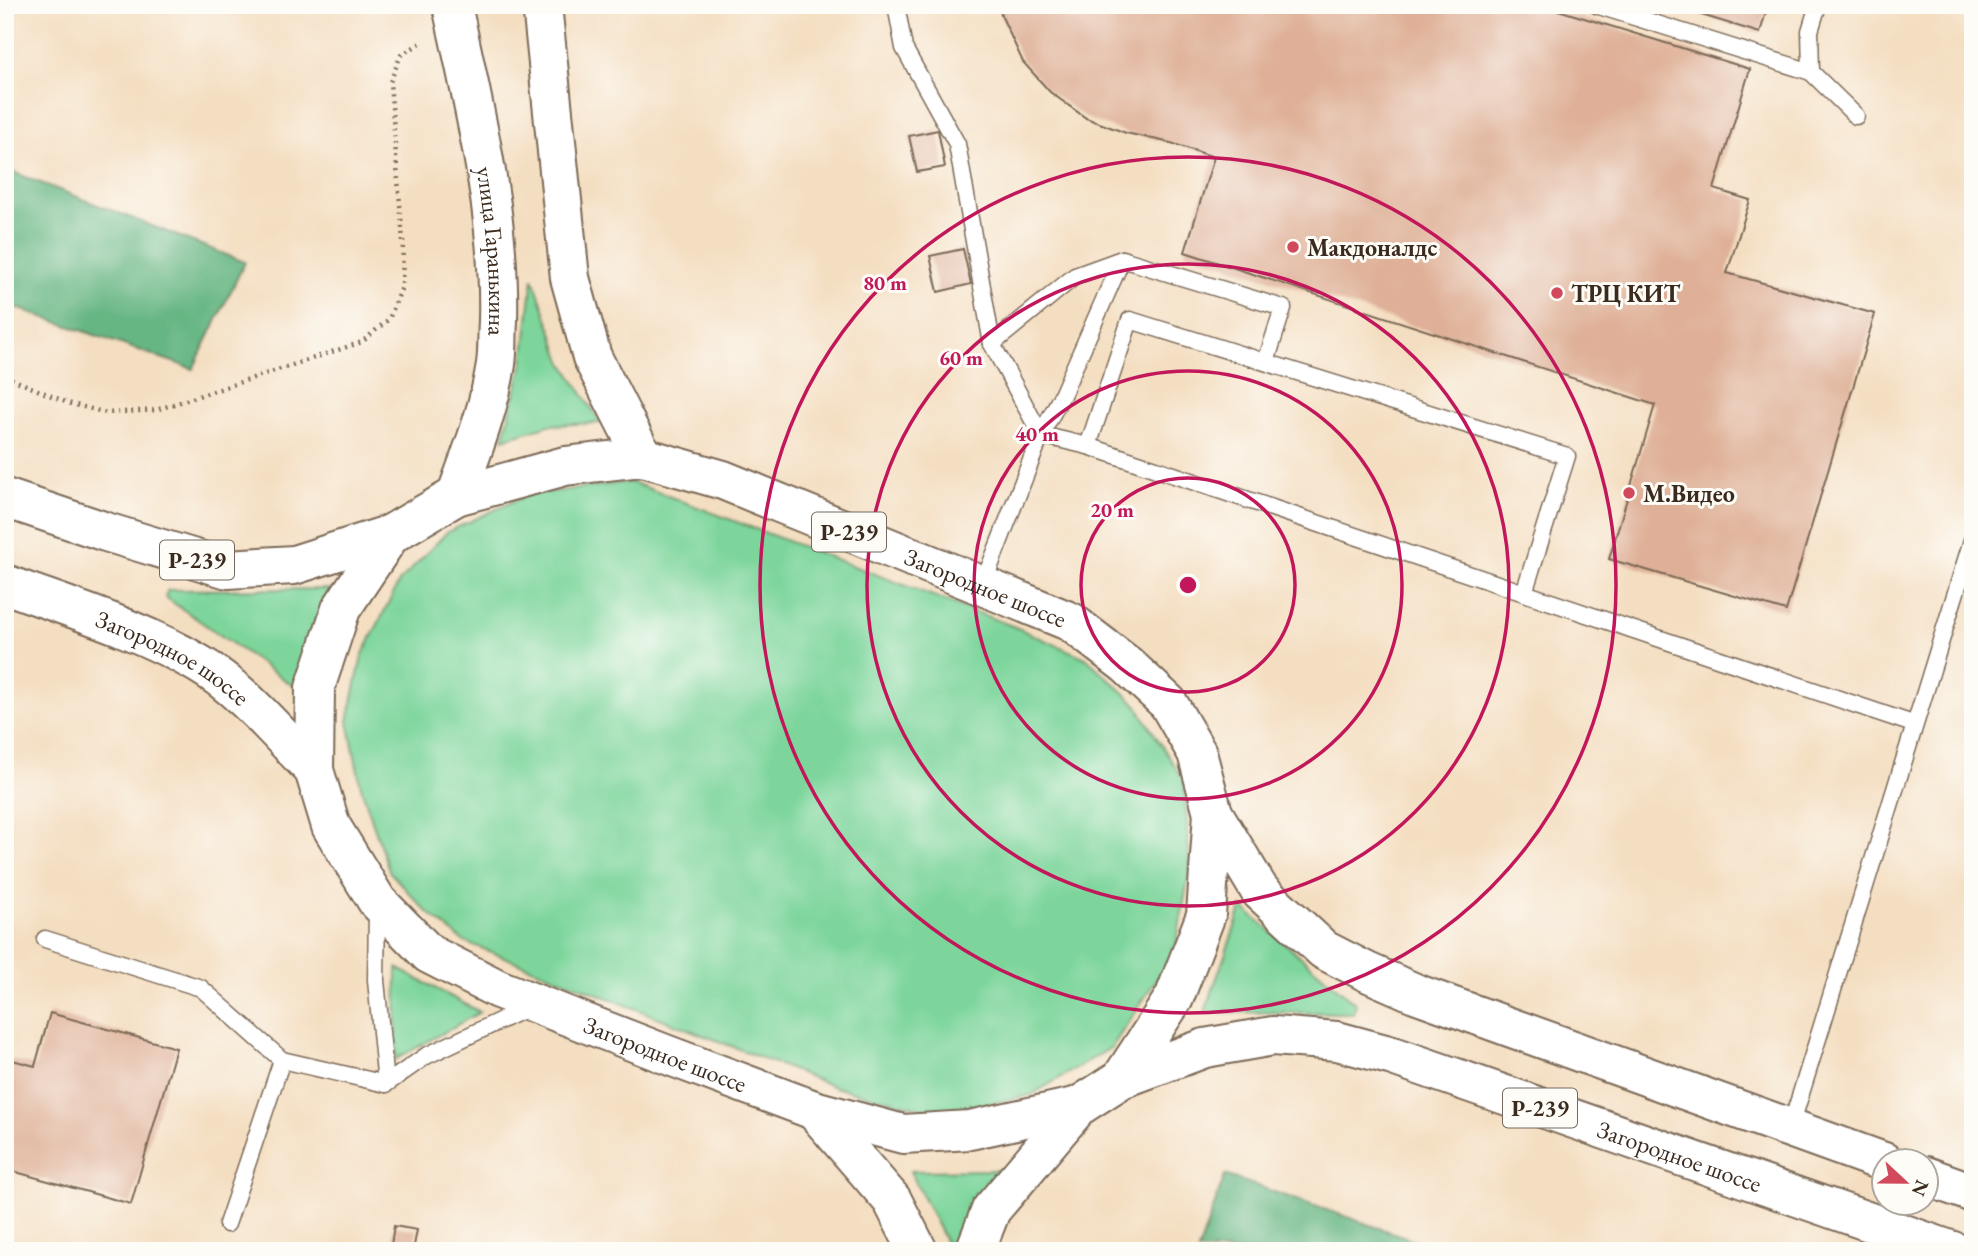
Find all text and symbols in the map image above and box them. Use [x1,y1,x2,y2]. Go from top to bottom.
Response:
street label: улица Гаранькина [470,164,514,337]
place label: Макдоналдс [1307,232,1437,263]
marker: Макдоналдс [1285,239,1301,255]
text: 80 m [863,269,907,296]
place label: ТРЦ КИТ [1571,278,1680,309]
marker: ТРЦ КИТ [1549,285,1565,301]
text: 60 m [939,344,983,371]
text: 40 m [1015,420,1059,447]
place label: М.Видео [1643,478,1735,509]
marker: М.Видео [1621,485,1637,501]
text: 20 m [1090,496,1134,523]
road number: Р-239 [812,512,886,552]
road number: Р-239 [160,540,234,580]
street label: Загородное шоссе [900,540,1071,634]
centre of rings [1176,573,1200,597]
street label: Загородное шоссе [92,603,257,712]
street label: Загородное шоссе [580,1009,751,1099]
road number: Р-239 [1503,1088,1577,1128]
street label: Загородное шоссе [1593,1113,1766,1199]
north arrow [1870,1148,1940,1218]
text: N [1906,1176,1935,1201]

